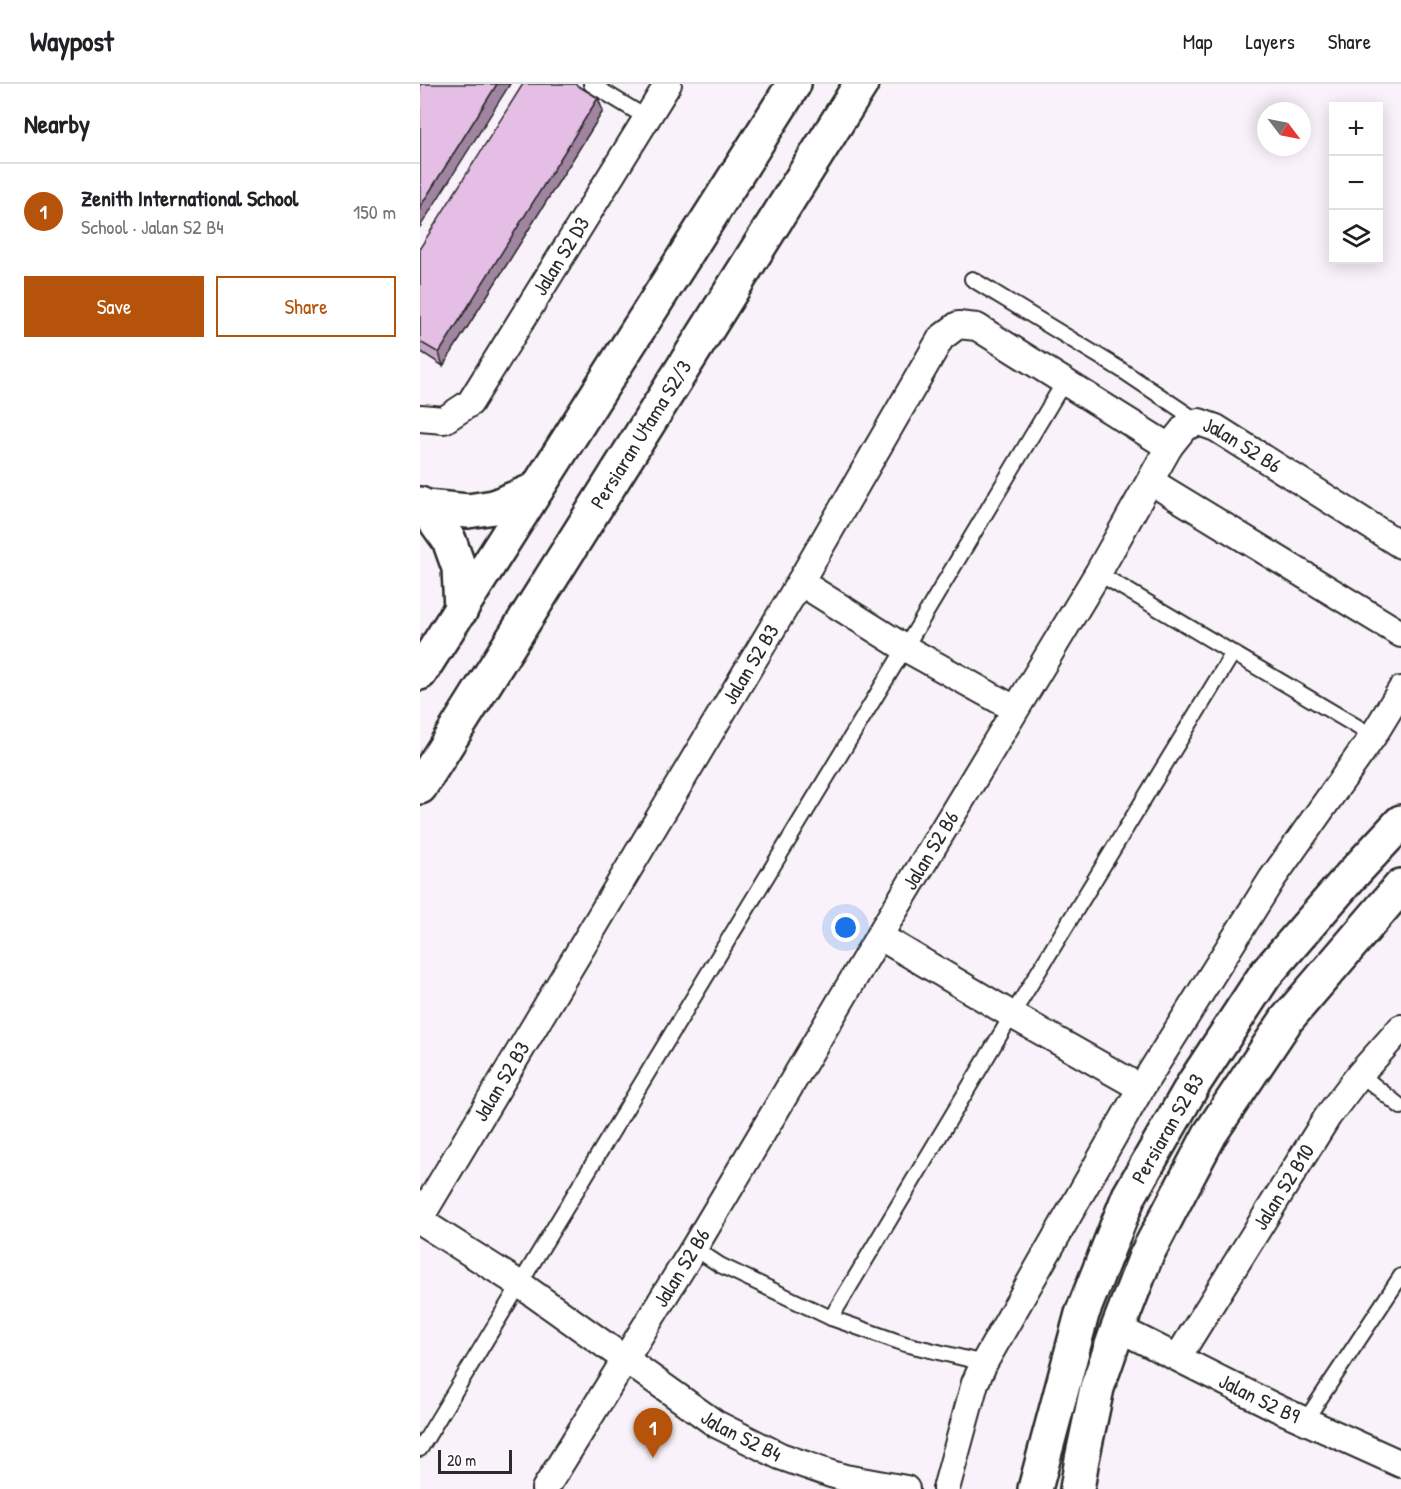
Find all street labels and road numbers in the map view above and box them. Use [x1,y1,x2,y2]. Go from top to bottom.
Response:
street label: Jalan S2 D3 [525,211,596,301]
street label: Persiaran Utama S2/3 [583,354,698,514]
street label: Jalan S2 B6 [1199,410,1287,480]
street label: Jalan S2 B3 [715,619,786,710]
street label: Jalan S2 B6 [895,805,965,895]
street label: Jalan S2 B3 [466,1036,536,1127]
street label: Persiaran S2 B3 [1124,1067,1211,1189]
street label: Jalan S2 B10 [1246,1138,1321,1235]
street label: Jalan S2 B6 [646,1223,716,1312]
street label: Jalan S2 B9 [1214,1366,1305,1431]
street label: Jalan S2 B4 [695,1403,787,1469]

